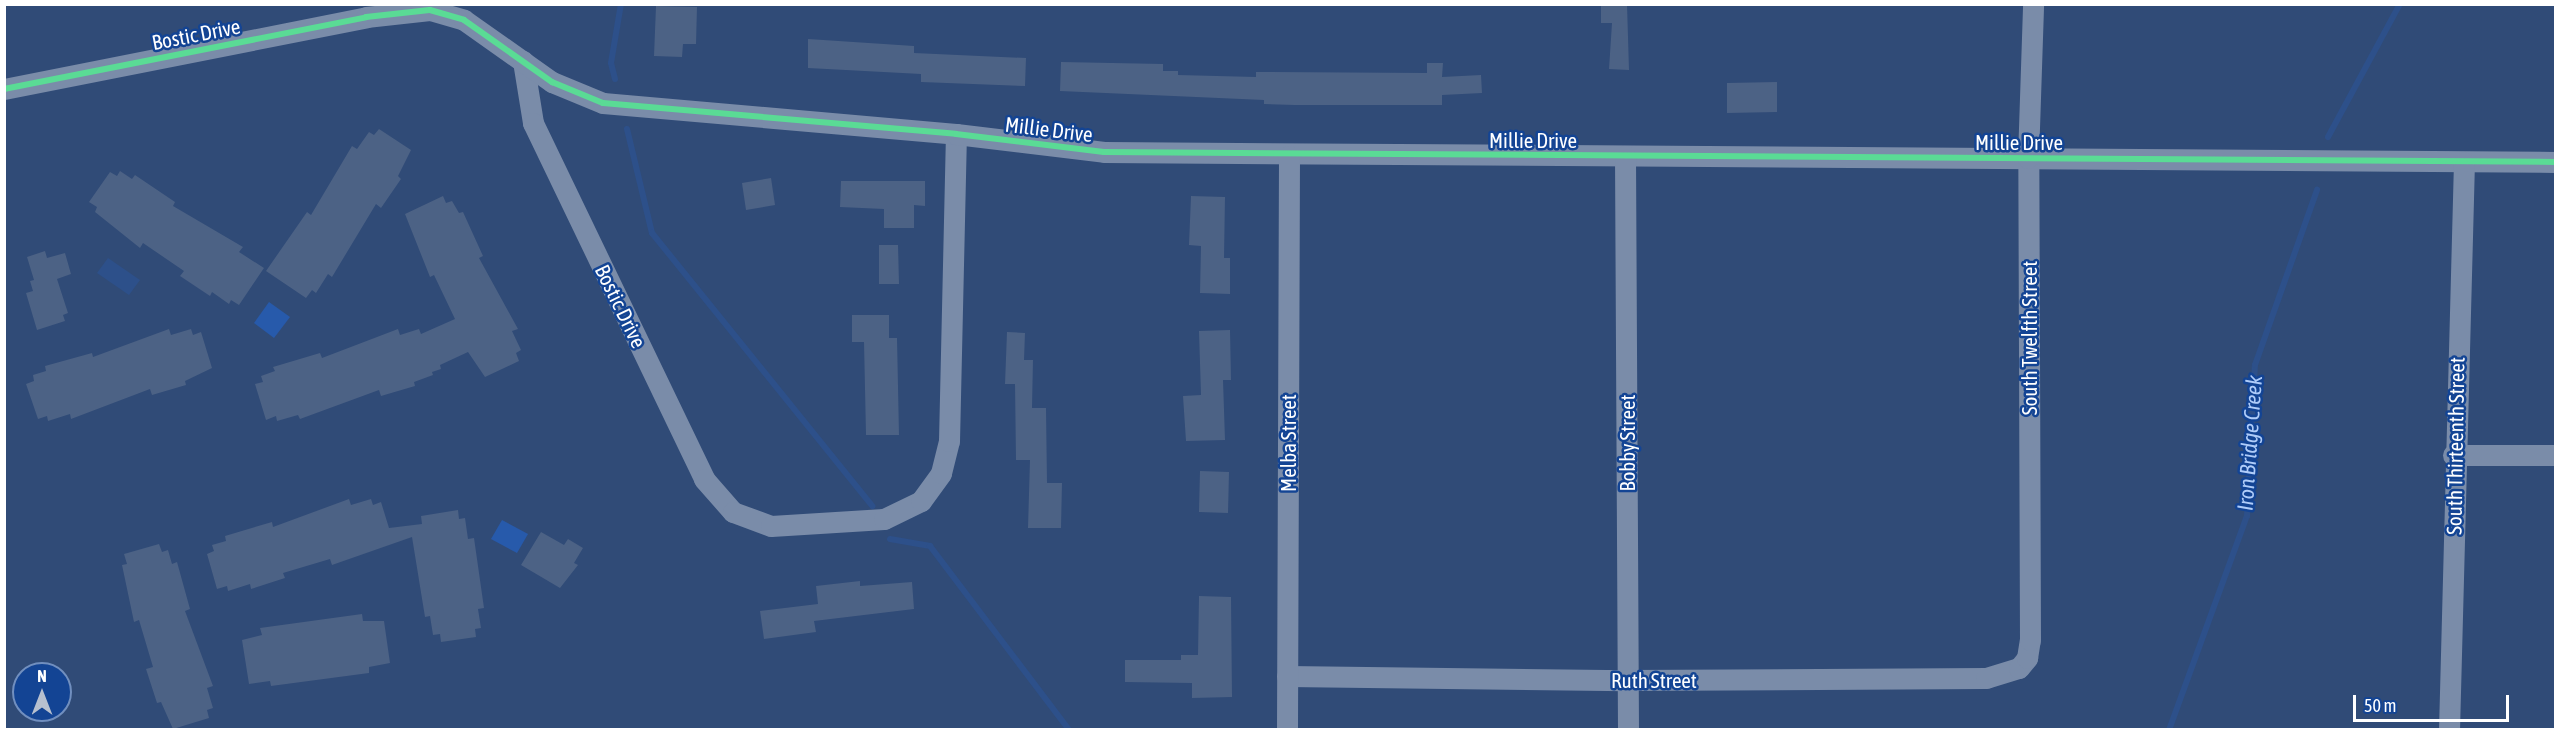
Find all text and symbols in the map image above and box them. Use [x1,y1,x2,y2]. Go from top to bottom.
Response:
street label: Bostic Drive [150,13,242,55]
street label: Millie Drive [1004,111,1094,147]
street label: Millie Drive [1489,127,1577,153]
street label: Millie Drive [1975,129,2063,155]
street label: Bostic Drive [590,260,652,352]
street label: South Twelfth Street [2016,261,2042,415]
street label: South Thirteenth Street [2441,357,2469,535]
water label: Iron Bridge Creek [2232,374,2268,512]
street label: Melba Street [1275,394,1301,492]
street label: Bobby Street [1614,394,1640,492]
north arrow [12,662,72,722]
text: N [37,667,47,685]
street label: Ruth Street [1611,667,1697,693]
scale bar [2356,683,2512,721]
text: 50 m [2364,695,2396,716]

